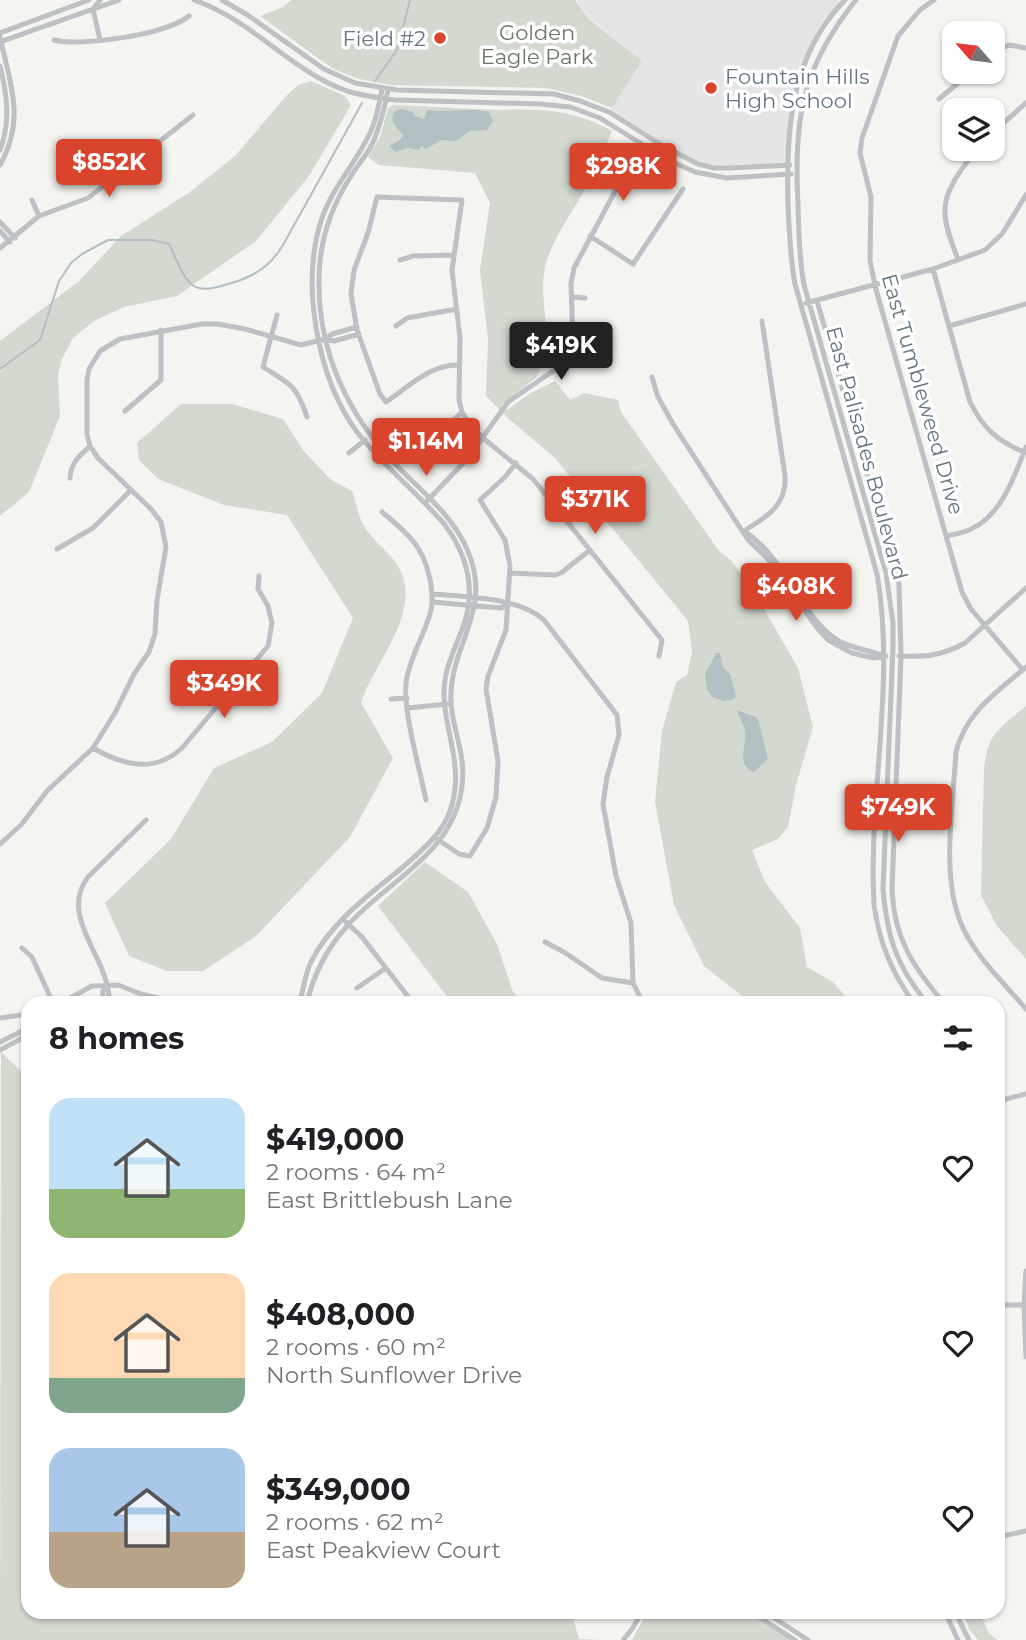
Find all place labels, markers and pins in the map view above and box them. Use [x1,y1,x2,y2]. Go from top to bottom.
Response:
place label: Field #2 [342,26,426,51]
marker: Field #2 [432,30,448,46]
place label: Fountain Hills High School [725,64,870,113]
marker: Fountain Hills High School [703,80,719,96]
pin: $852K [60,140,158,199]
pin: $298K [574,144,672,203]
pin: $419K [512,322,610,382]
pin: $1.14M [369,419,483,478]
pin: $371K [546,476,644,536]
pin: $408K [747,564,845,623]
pin: $349K [175,660,273,720]
pin: $749K [849,784,947,844]

